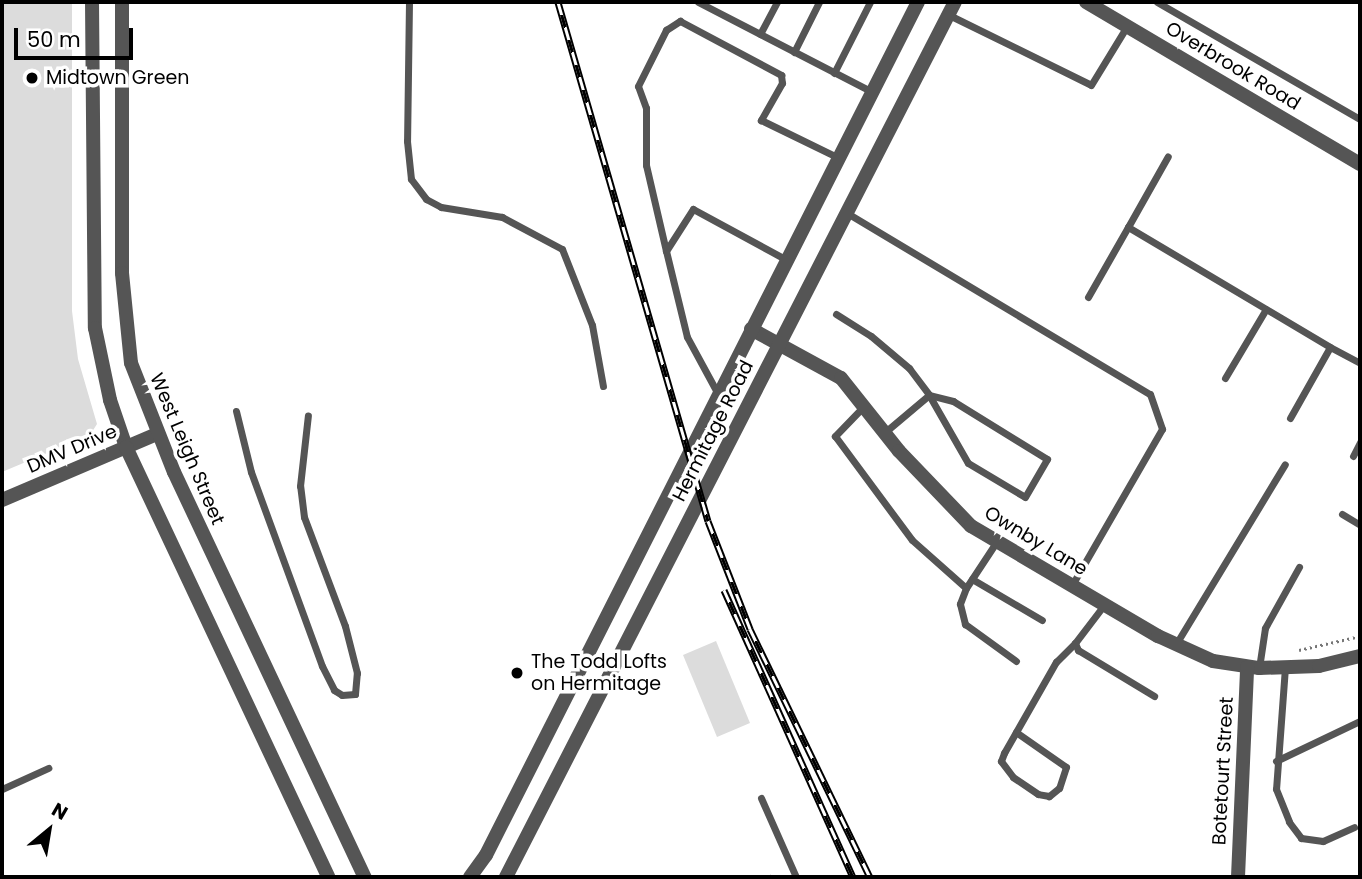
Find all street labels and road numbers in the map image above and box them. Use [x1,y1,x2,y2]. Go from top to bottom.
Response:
street label: Overbrook Road [1162,17,1304,115]
street label: Hermitage Road [668,357,758,505]
street label: West Leigh Street [145,370,229,528]
street label: DMV Drive [24,420,120,478]
street label: Ownby Lane [980,501,1092,581]
street label: Botetourt Street [1208,696,1238,846]

